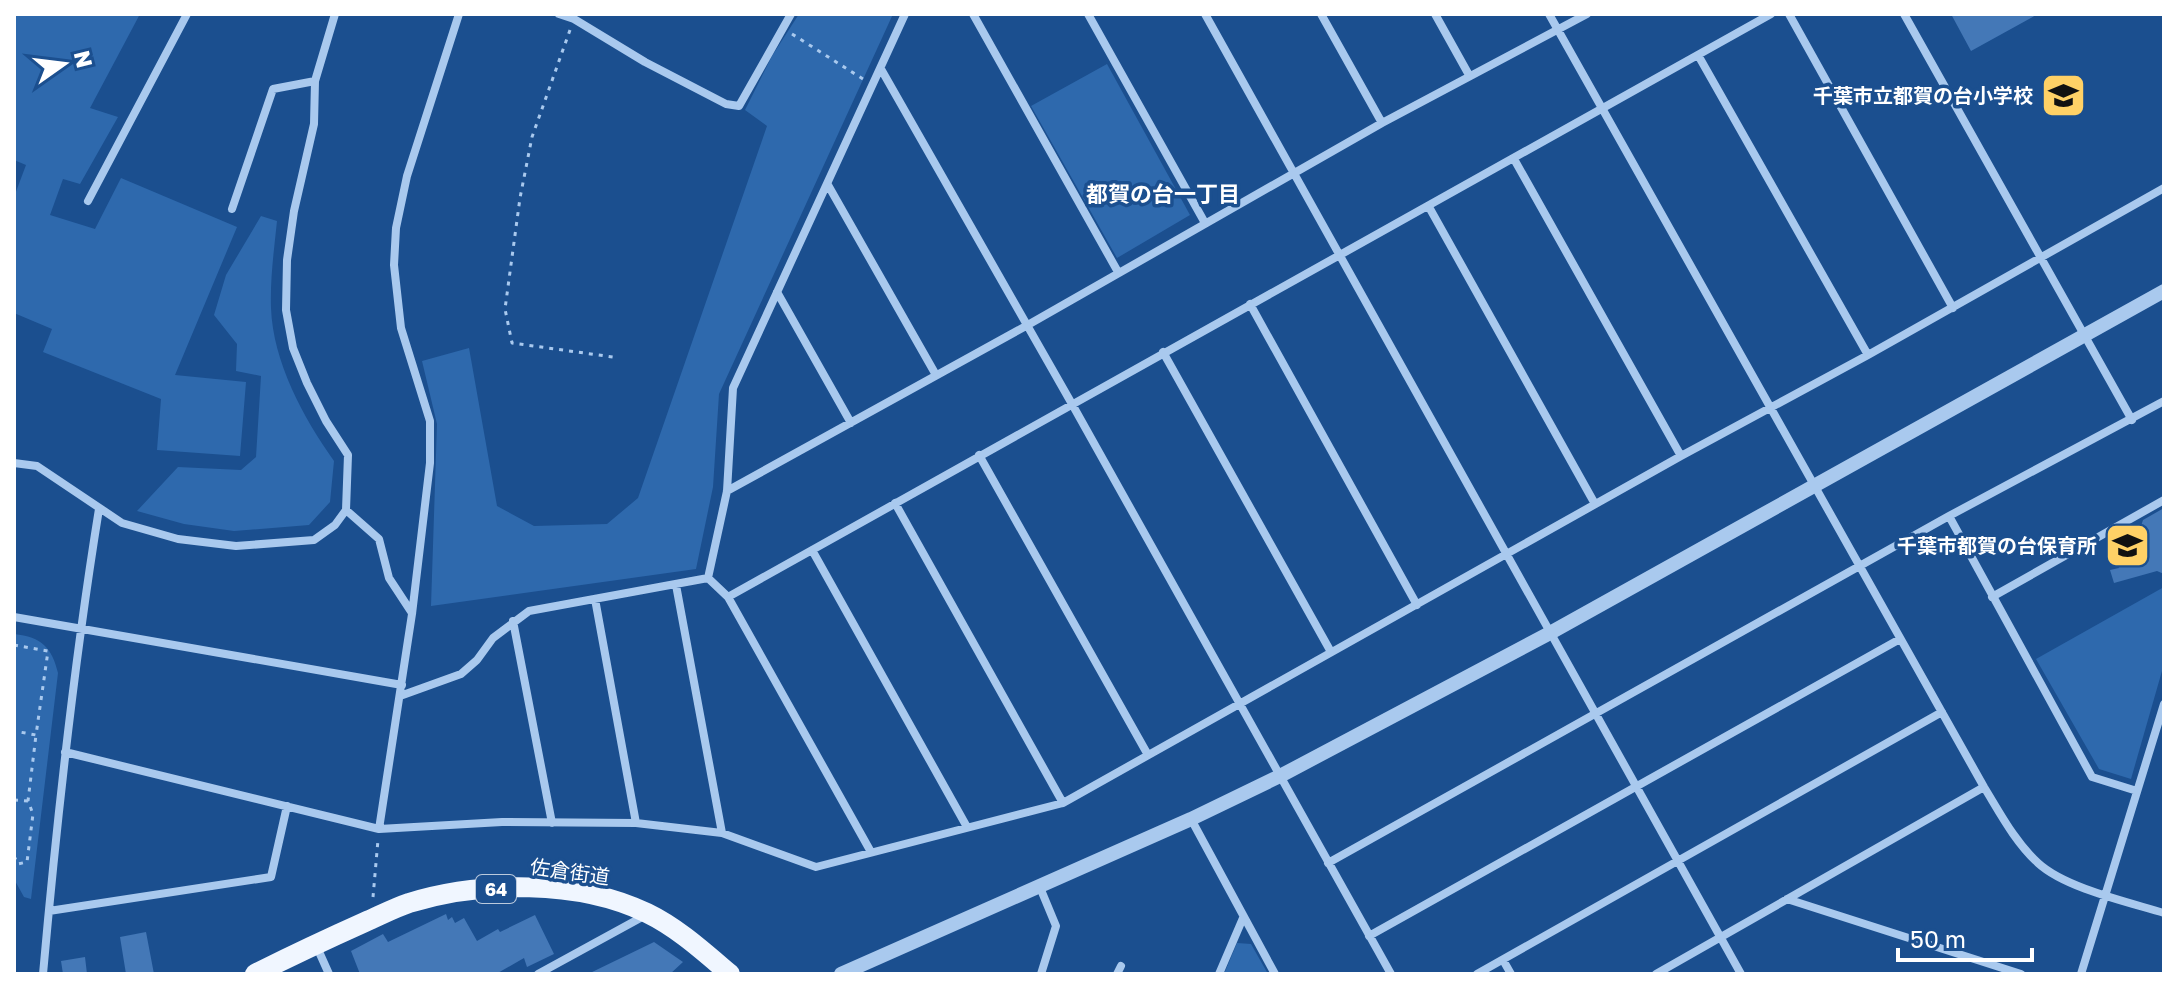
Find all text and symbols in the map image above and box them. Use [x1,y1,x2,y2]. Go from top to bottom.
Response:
north arrow [24,24,104,104]
text: N [69,48,99,70]
school or university icon: 千葉市立都賀の台小学校 [2040,71,2088,119]
place label: 千葉市立都賀の台小学校 [1813,83,2033,107]
district label: 都賀の台一丁目 [1086,180,1240,207]
school or university icon: 千葉市都賀の台保育所 [2104,521,2152,569]
place label: 千葉市都賀の台保育所 [1897,533,2097,557]
street label: 佐倉街道 [529,854,611,888]
road number: 64 [476,875,516,903]
scale bar [1898,912,2032,962]
text: 50 m [1910,924,1966,953]

